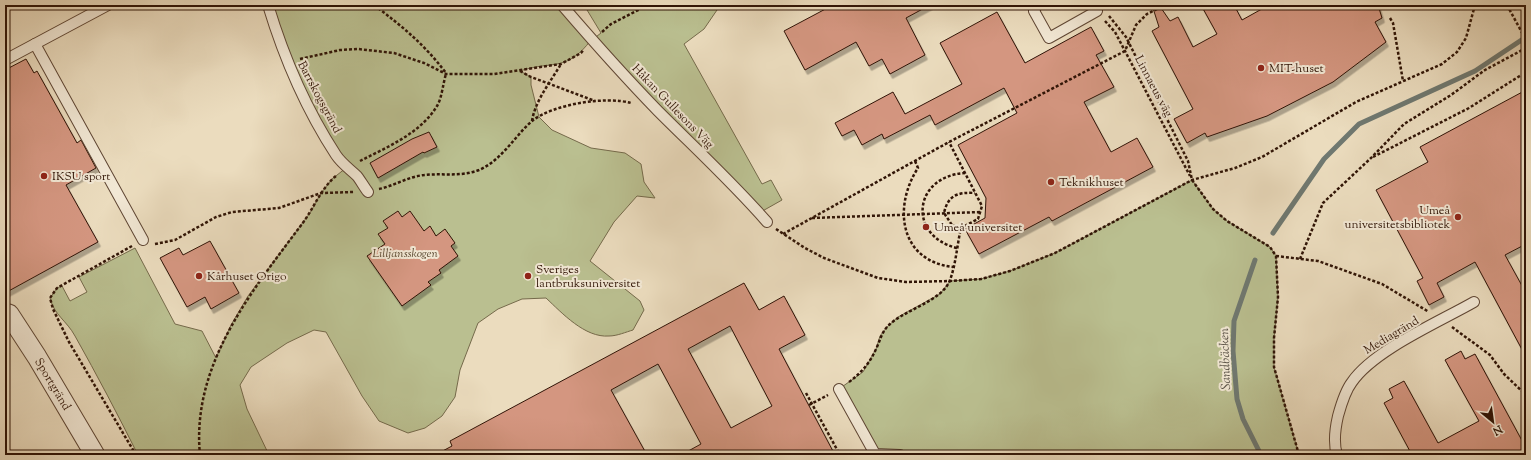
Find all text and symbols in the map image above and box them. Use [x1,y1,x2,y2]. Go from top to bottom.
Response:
street label: Linnaeus väg [1129,52,1177,121]
street label: Barrskogsgränd [292,58,346,137]
street label: Håkan Gullesons Väg [627,60,718,153]
place label: MIT-huset [1269,60,1324,78]
marker: MIT-huset [1256,63,1266,73]
place label: IKSU sport [52,168,110,186]
marker: IKSU sport [39,171,49,181]
place label: Teknikhuset [1059,174,1124,192]
marker: Teknikhuset [1046,177,1056,187]
place label: Umeå universitetsbibliotek [1344,202,1450,234]
marker: Umeå universitetsbibliotek [1453,212,1463,222]
place label: Umeå universitet [934,219,1022,237]
marker: Umeå universitet [921,222,931,232]
park label: Lilljansskogen [372,245,438,263]
place label: Sveriges lantbruksuniversitet [536,261,640,293]
place label: Kårhuset Origo [207,268,287,286]
marker: Kårhuset Origo [194,271,204,281]
marker: Sveriges lantbruksuniversitet [523,271,533,281]
street label: Mediagränd [1360,312,1423,359]
water label: Sandbäcken [1216,328,1236,390]
street label: Sportgränd [29,355,75,414]
north arrow [1473,402,1513,442]
text: N [1489,420,1506,439]

